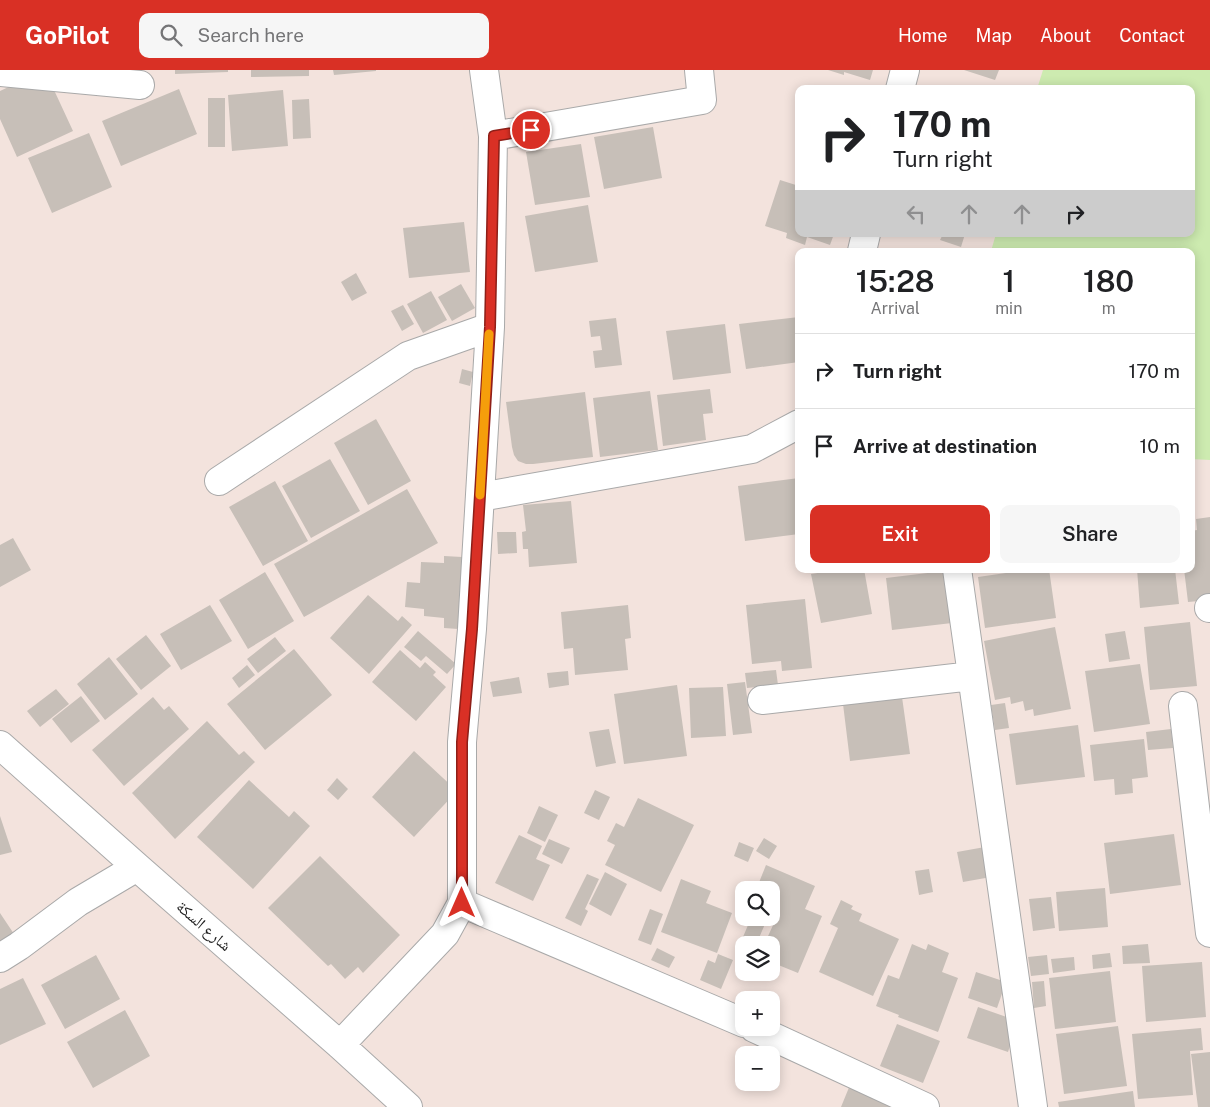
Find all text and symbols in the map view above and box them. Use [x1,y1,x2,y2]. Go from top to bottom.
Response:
search box [139,13,489,58]
text: GoPilot [25,21,109,49]
icon: search [157,21,185,49]
text: Search here [197,24,304,46]
text: Home [898,25,948,46]
text: Map [976,25,1012,46]
text: About [1040,25,1091,46]
text: Contact [1119,25,1185,46]
text: 170 m [893,104,991,145]
icon: right [810,105,875,170]
pin [510,109,552,151]
icon: arrive [517,116,545,144]
text: Turn right [893,146,993,172]
icon: left [902,200,930,228]
icon: ahead [955,200,983,228]
icon: ahead [1008,200,1036,228]
icon: right [1061,200,1089,228]
text: 15:28 [856,263,935,299]
text: 1 [1003,263,1015,299]
text: 180 [1083,263,1134,299]
text: Arrival [870,299,920,318]
text: min [995,299,1022,318]
text: m [1102,299,1116,318]
icon: right [810,357,838,385]
text: Turn right [853,360,942,382]
text: 170 m [1129,360,1180,382]
icon: arrive [810,432,838,460]
text: Arrive at destination [853,435,1037,457]
text: 10 m [1140,435,1180,457]
button: Exit [810,505,990,563]
button: Share [1000,505,1180,563]
position arrow [435,876,487,928]
map controls [735,881,780,1091]
button: search [735,881,780,926]
street label: شارع السكة [172,897,235,956]
button: layers [735,936,780,981]
button: + [735,991,780,1036]
button: − [735,1046,780,1091]

